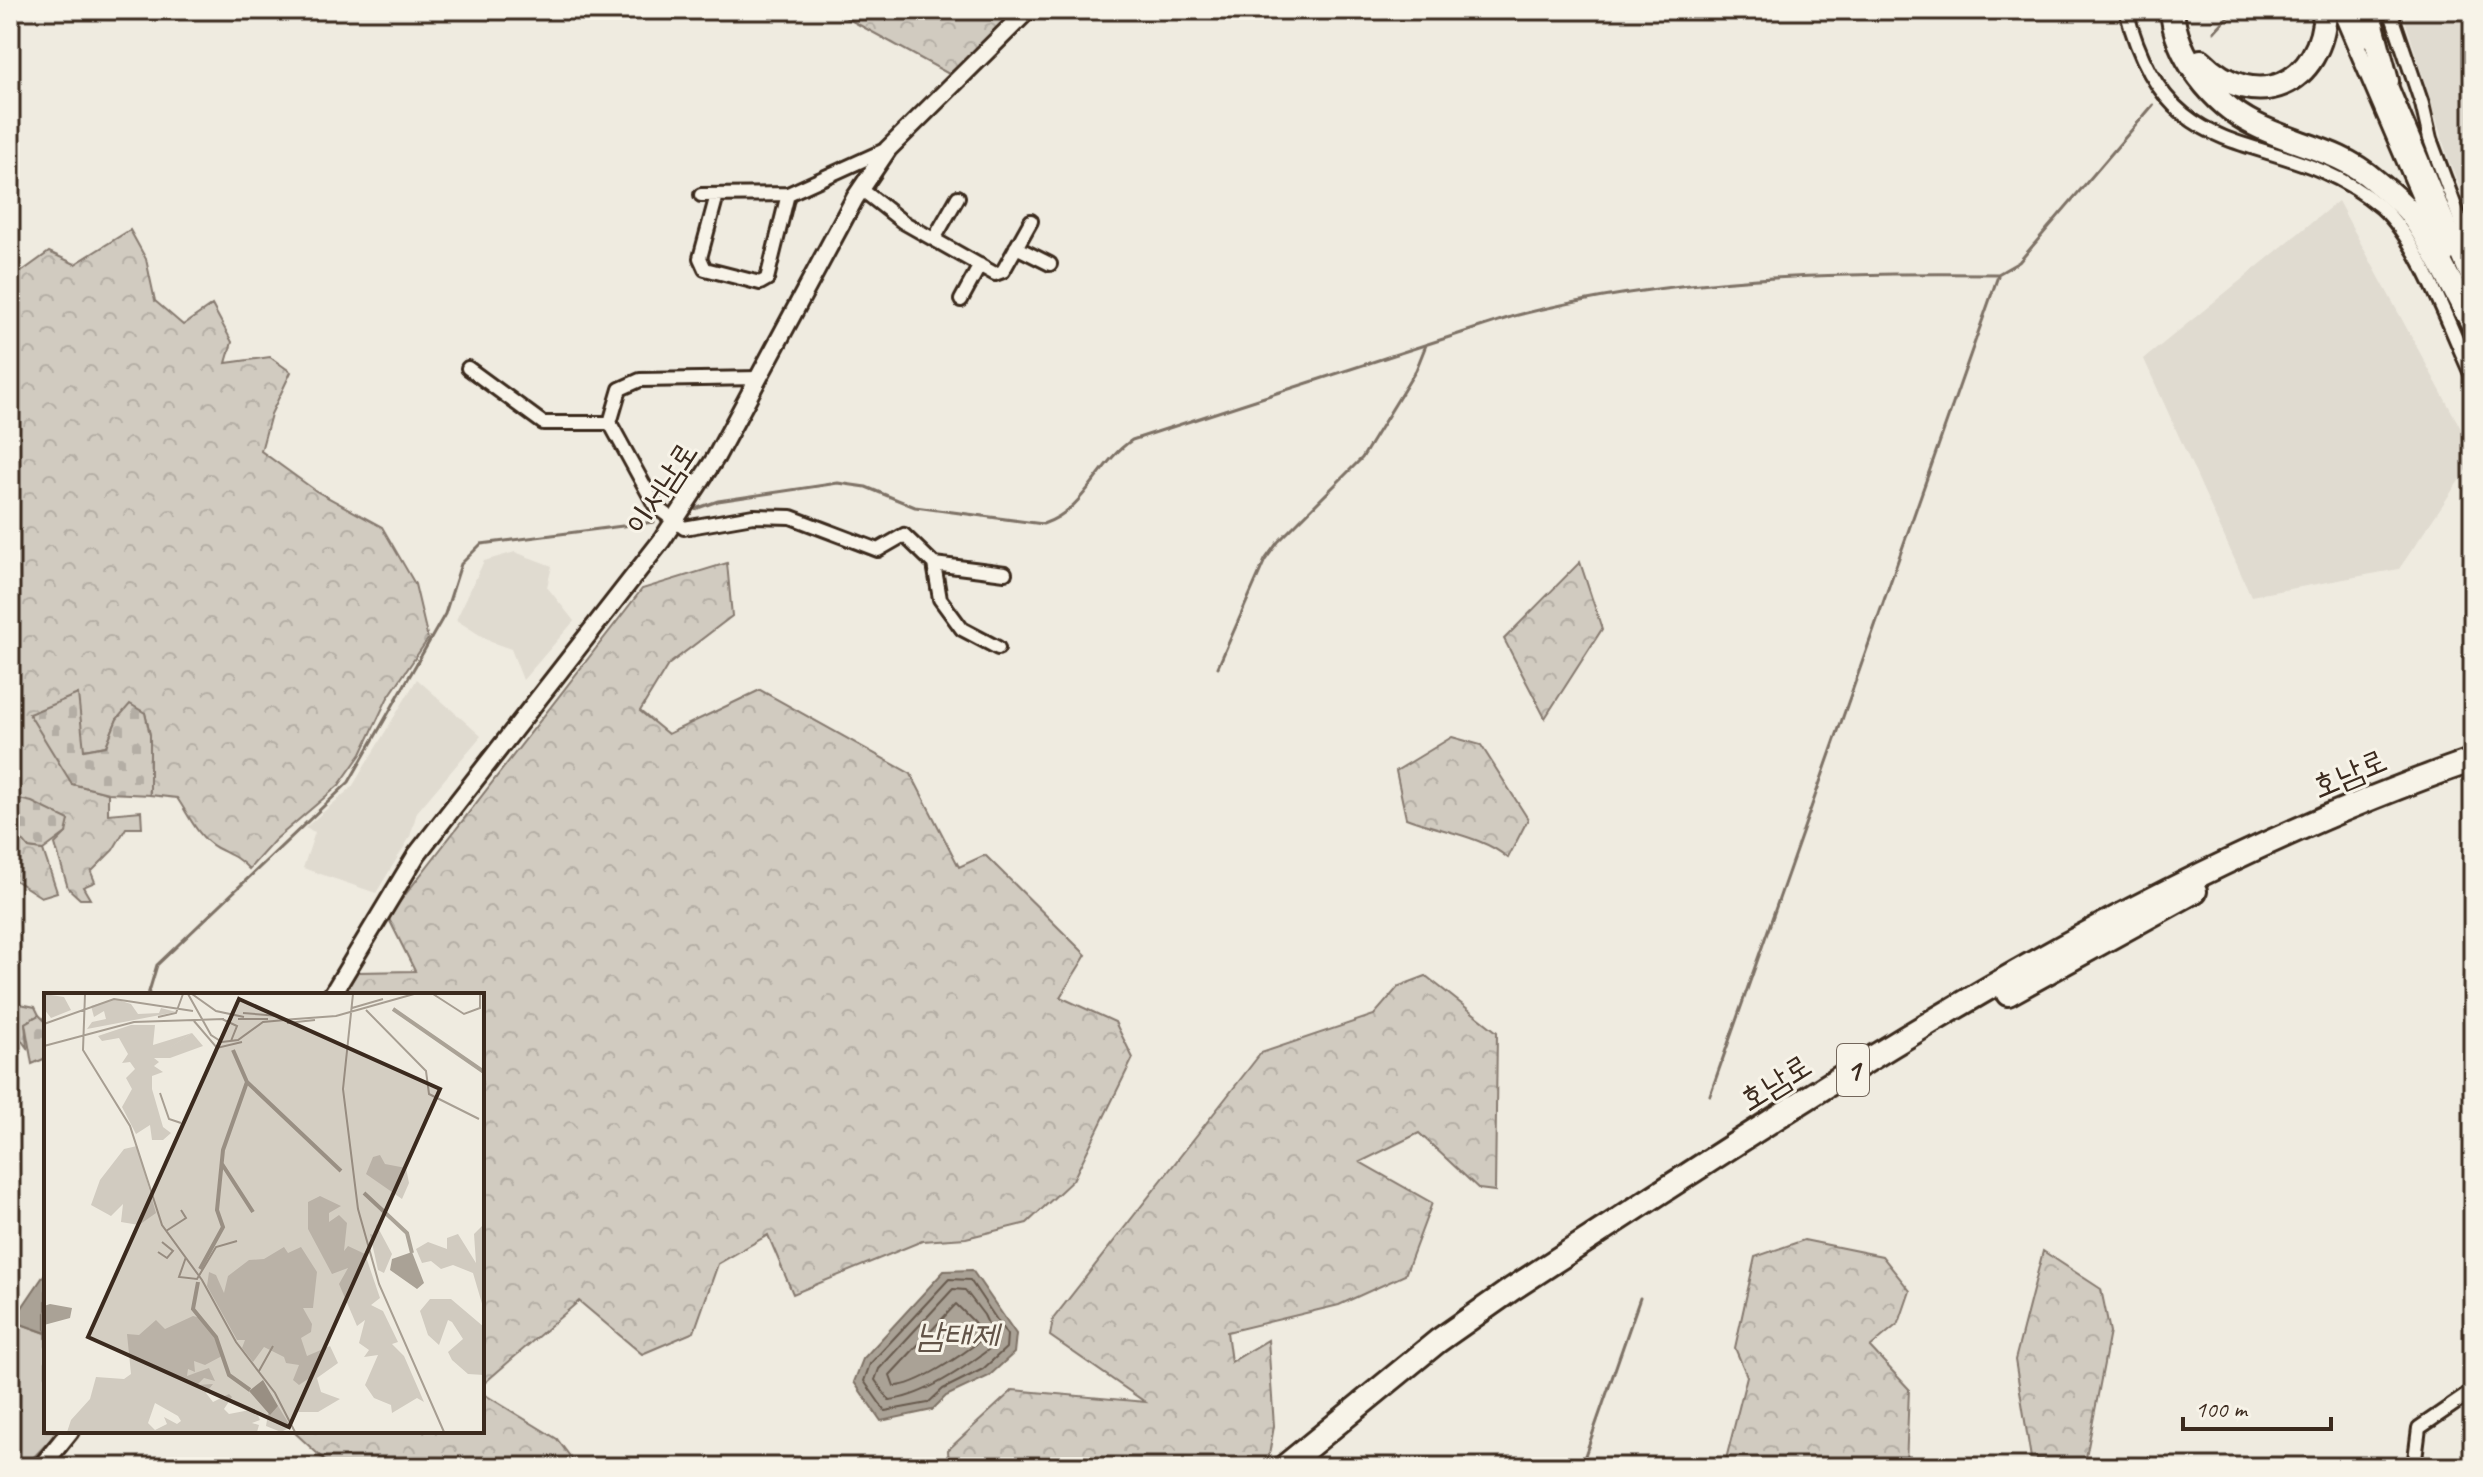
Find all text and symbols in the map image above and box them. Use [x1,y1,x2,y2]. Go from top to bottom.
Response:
street label: 이서남로 [616,434,707,543]
street label: 호남로 [2306,739,2393,807]
inset map [44,993,484,1433]
road number: 1 [1837,1044,1869,1096]
street label: 호남로 [1732,1045,1819,1120]
water label: 남태제 [916,1313,1003,1356]
scale bar [2183,1381,2331,1431]
text: 100 m [2195,1394,2249,1424]

